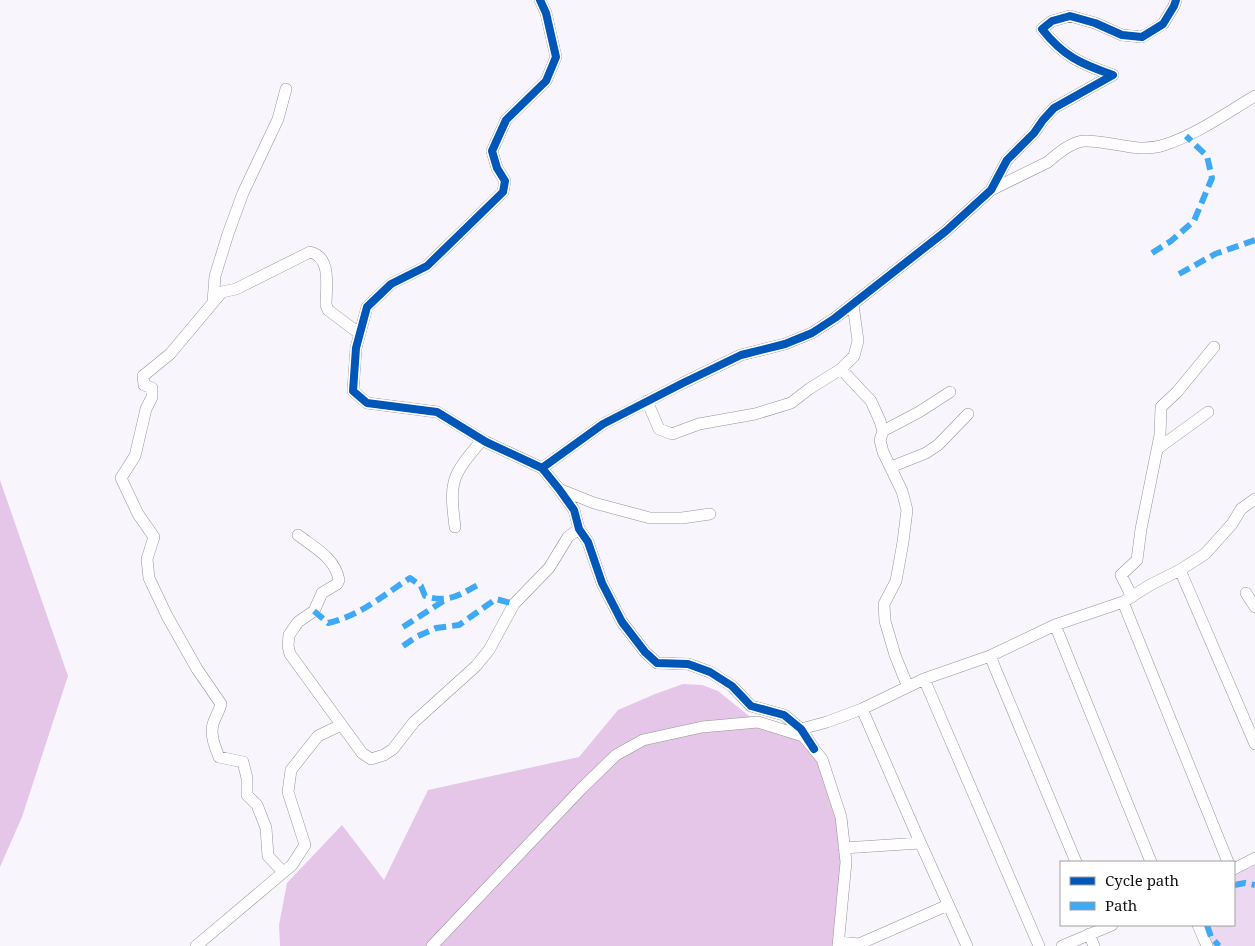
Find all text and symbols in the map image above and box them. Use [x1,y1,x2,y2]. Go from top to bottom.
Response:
legend [1060,861,1235,926]
text: Cycle path [1105,870,1180,890]
text: Path [1105,895,1138,915]

